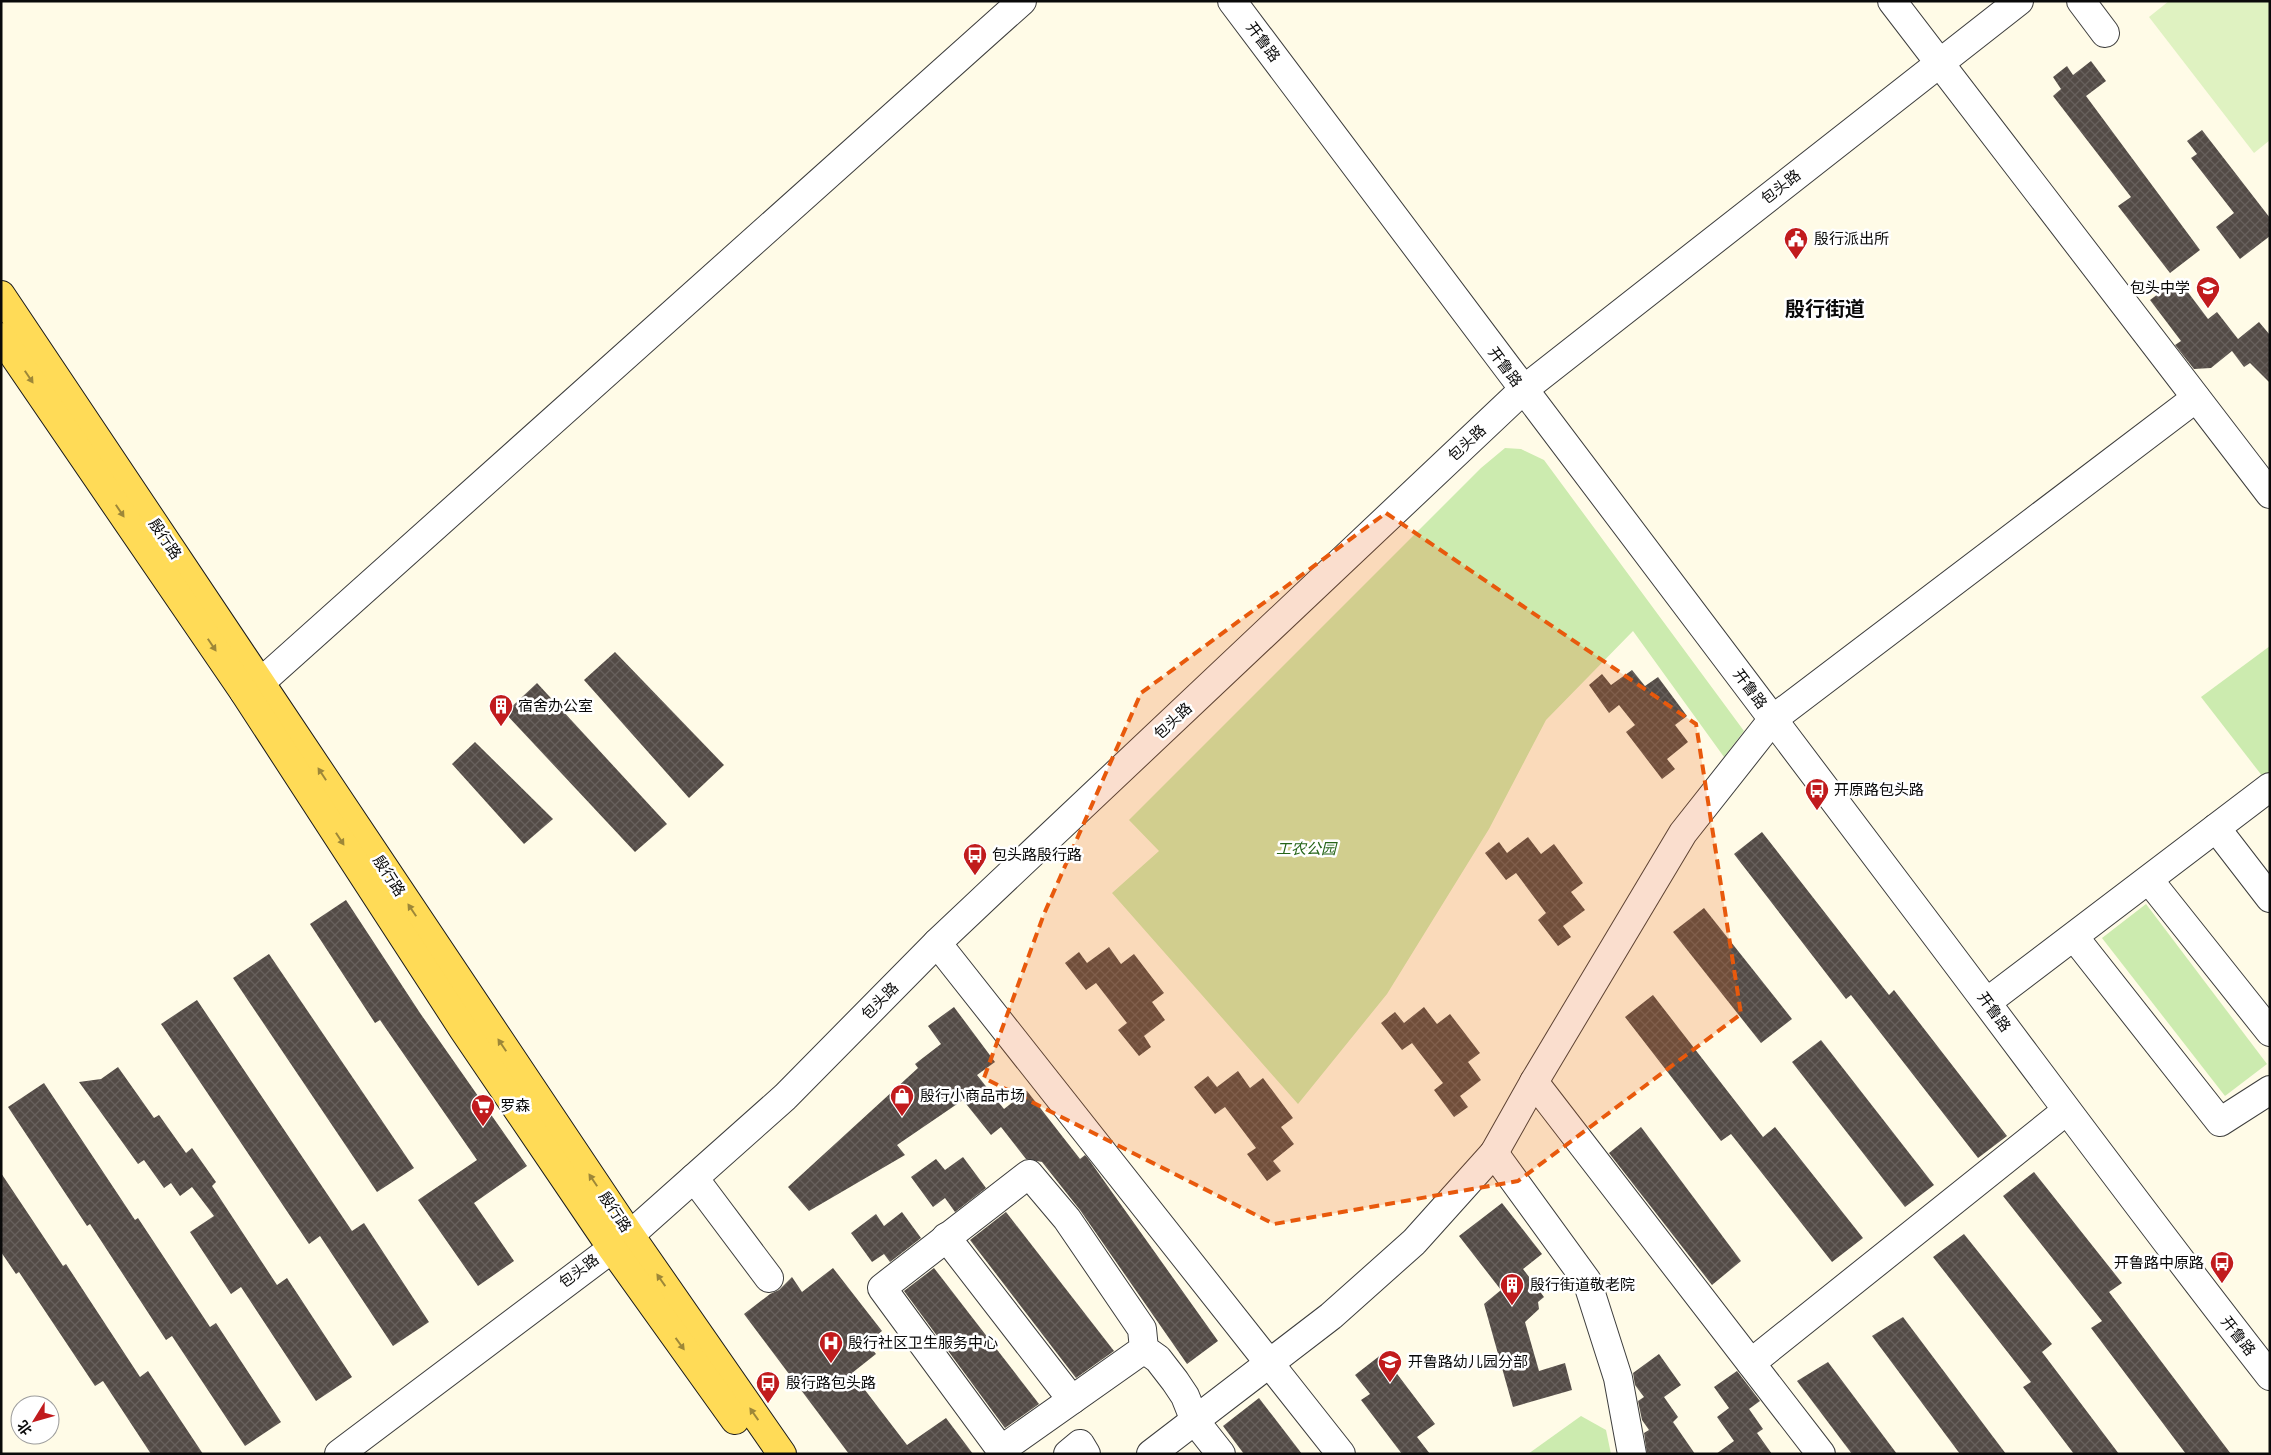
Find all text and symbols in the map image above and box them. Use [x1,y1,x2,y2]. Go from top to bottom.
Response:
street label: 开鲁路 [1242,19,1284,65]
street label: 包头路 [1758,166,1804,208]
public building icon: 殷行派出所 [1783,226,1809,260]
place label: 殷行派出所 [1814,230,1889,248]
school or university icon: 包头中学 [2195,275,2221,309]
place label: 包头中学 [2130,279,2190,297]
district label: 殷行街道 [1785,297,1865,321]
street label: 开鲁路 [1484,344,1526,390]
one-way arrow [24,370,34,384]
street label: 包头路 [1444,421,1490,465]
one-way arrow [115,504,125,518]
street label: 殷行路 [145,515,185,563]
one-way arrow [207,638,217,652]
street label: 开鲁路 [1729,666,1771,712]
building icon: 宿舍办公室 [488,693,514,727]
place label: 宿舍办公室 [518,697,593,715]
street label: 包头路 [1150,699,1196,743]
one-way arrow [318,768,327,781]
bus stop icon: 开原路包头路 [1804,777,1830,811]
place label: 开原路包头路 [1834,781,1924,799]
one-way arrow [335,833,345,846]
park label: 工农公园 [1276,840,1338,858]
bus stop icon: 包头路殷行路 [962,842,988,876]
place label: 包头路殷行路 [992,846,1082,864]
street label: 殷行路 [369,852,409,900]
one-way arrow [407,903,417,917]
street label: 包头路 [858,979,902,1023]
street label: 开鲁路 [1973,989,2015,1035]
one-way arrow [498,1038,507,1052]
shop icon: 殷行小商品市场 [889,1083,915,1117]
place label: 殷行小商品市场 [920,1087,1025,1105]
supermarket icon: 罗森 [470,1093,496,1127]
place label: 罗森 [500,1097,530,1115]
one-way arrow [588,1173,598,1187]
street label: 殷行路 [595,1188,635,1236]
street label: 包头路 [556,1250,602,1292]
bus stop icon: 开鲁路中原路 [2209,1250,2235,1284]
place label: 开鲁路中原路 [2114,1254,2204,1272]
building icon: 殷行街道敬老院 [1499,1272,1525,1306]
one-way arrow [656,1274,666,1287]
place label: 殷行街道敬老院 [1530,1276,1635,1294]
street label: 开鲁路 [2217,1313,2259,1359]
hospital icon: 殷行社区卫生服务中心 [818,1330,844,1364]
place label: 殷行社区卫生服务中心 [848,1334,998,1352]
one-way arrow [675,1337,685,1351]
school or university icon: 开鲁路幼儿园分部 [1377,1349,1403,1383]
place label: 开鲁路幼儿园分部 [1408,1353,1528,1371]
bus stop icon: 殷行路包头路 [755,1370,781,1404]
place label: 殷行路包头路 [786,1374,876,1392]
north arrow [10,1395,60,1445]
one-way arrow [749,1407,759,1421]
text: 北 [14,1417,35,1438]

